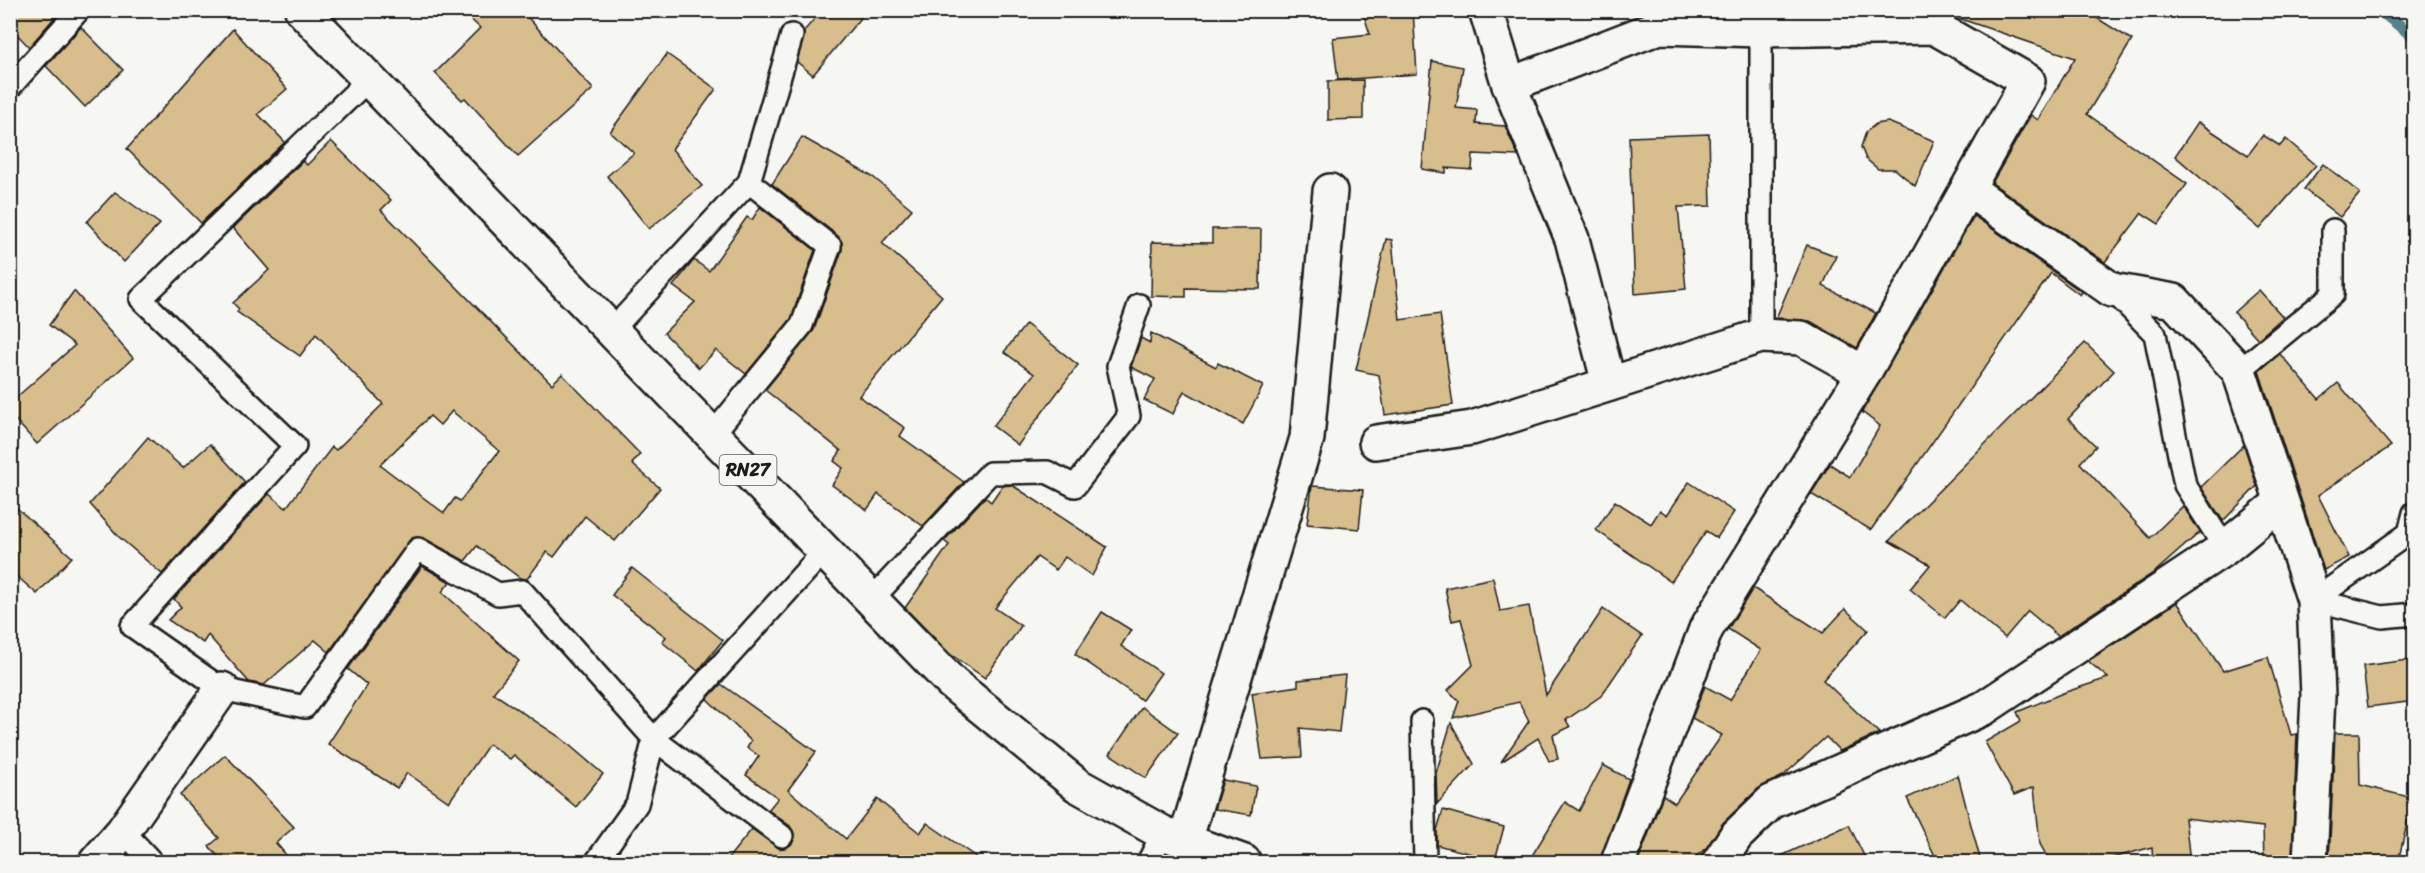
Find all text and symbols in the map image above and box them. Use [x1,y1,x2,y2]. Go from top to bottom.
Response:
road number: RN27 [720,455,777,485]

